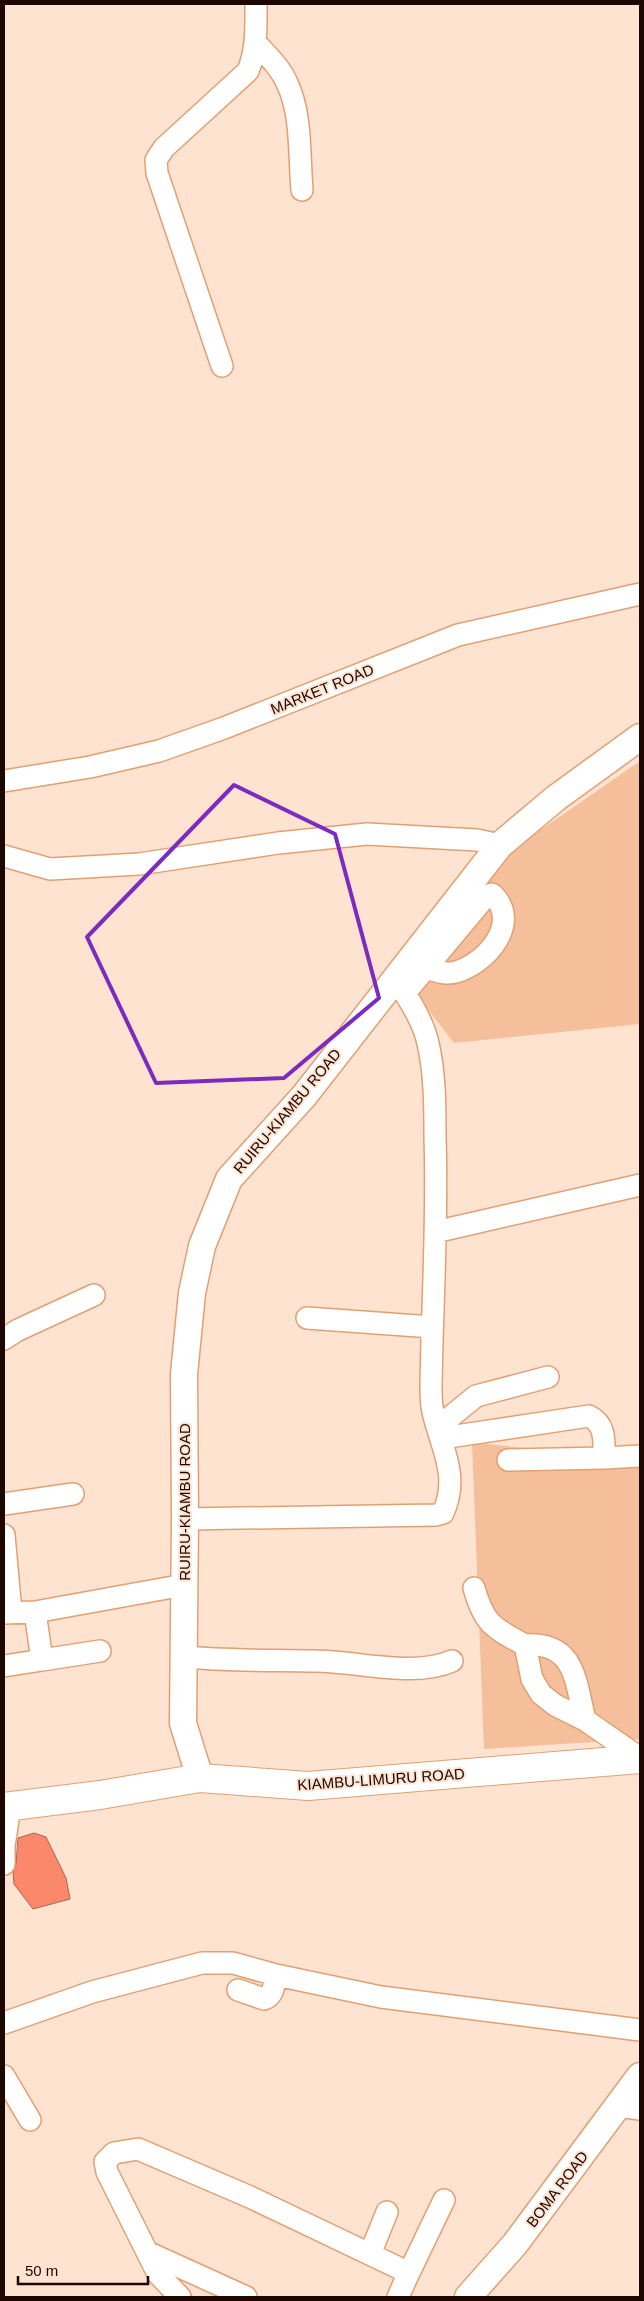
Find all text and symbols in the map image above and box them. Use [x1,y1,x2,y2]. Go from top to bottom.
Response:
street label: MARKET ROAD [268,661,376,717]
street label: RUIRU-KIAMBU ROAD [230,1045,344,1177]
street label: RUIRU-KIAMBU ROAD [176,1423,193,1581]
street label: KIAMBU-LIMURU ROAD [297,1765,465,1793]
street label: BOMA ROAD [523,2147,591,2230]
scale bar [18,2254,148,2286]
text: 50 m [25,2262,58,2279]

